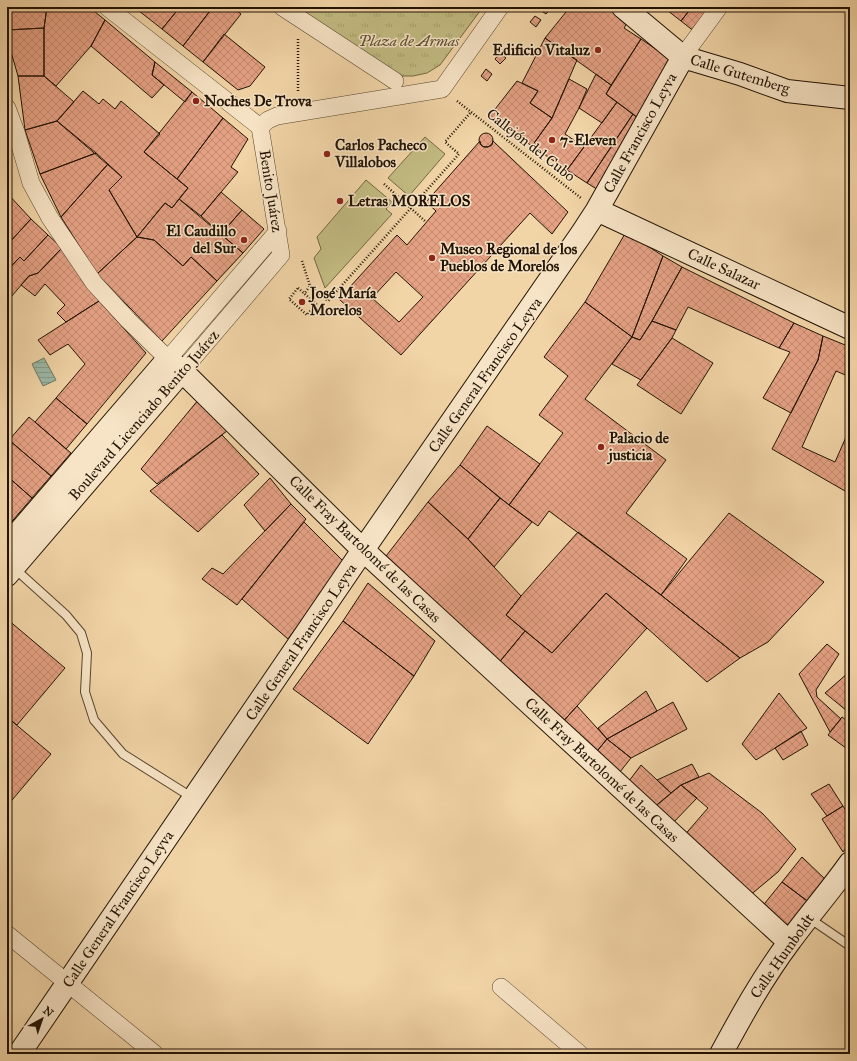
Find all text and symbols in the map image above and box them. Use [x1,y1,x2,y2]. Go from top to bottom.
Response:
park label: Plaza de Armas [359,32,460,50]
place label: Edificio Vitaluz [493,41,590,59]
marker: Edificio Vitaluz [593,45,603,55]
street label: Calle Gutemberg [688,50,793,98]
street label: Calle Francisco Leyva [600,69,681,196]
place label: Noches De Trova [204,92,312,110]
marker: Noches De Trova [191,96,201,106]
street label: Callejón del Cubo [483,105,579,185]
place label: 7-Eleven [560,131,617,149]
marker: 7-Eleven [547,135,557,145]
place label: Carlos Pacheco Villalobos [334,136,427,171]
street label: Benito Juárez [255,148,286,234]
marker: Carlos Pacheco Villalobos [322,149,332,159]
place label: Letras MORELOS [348,192,471,210]
marker: Letras MORELOS [335,196,345,206]
place label: El Caudillo del Sur [166,222,236,257]
marker: El Caudillo del Sur [239,235,249,245]
place label: Museo Regional de los Pueblos de Morelos [440,240,578,275]
street label: Calle Salazar [685,244,764,294]
marker: Museo Regional de los Pueblos de Morelos [427,253,437,263]
place label: José María Morelos [308,284,377,319]
street label: Calle General Francisco Leyva [424,293,546,456]
marker: José María Morelos [297,297,307,307]
street label: Boulevard Licenciado Benito Juárez [65,326,224,505]
place label: Palacio de justicia [606,429,670,465]
marker: Palacio de justicia [596,442,606,452]
street label: Calle Fray Bartolomé de las Casas [285,472,445,626]
street label: Calle General Francisco Leyva [242,560,361,724]
street label: Calle Fray Bartolomé de las Casas [521,694,683,846]
street label: Calle General Francisco Leyva [59,827,178,991]
street label: Calle Humboldt [746,910,818,1002]
north arrow [22,999,62,1039]
text: N [40,1004,56,1020]

